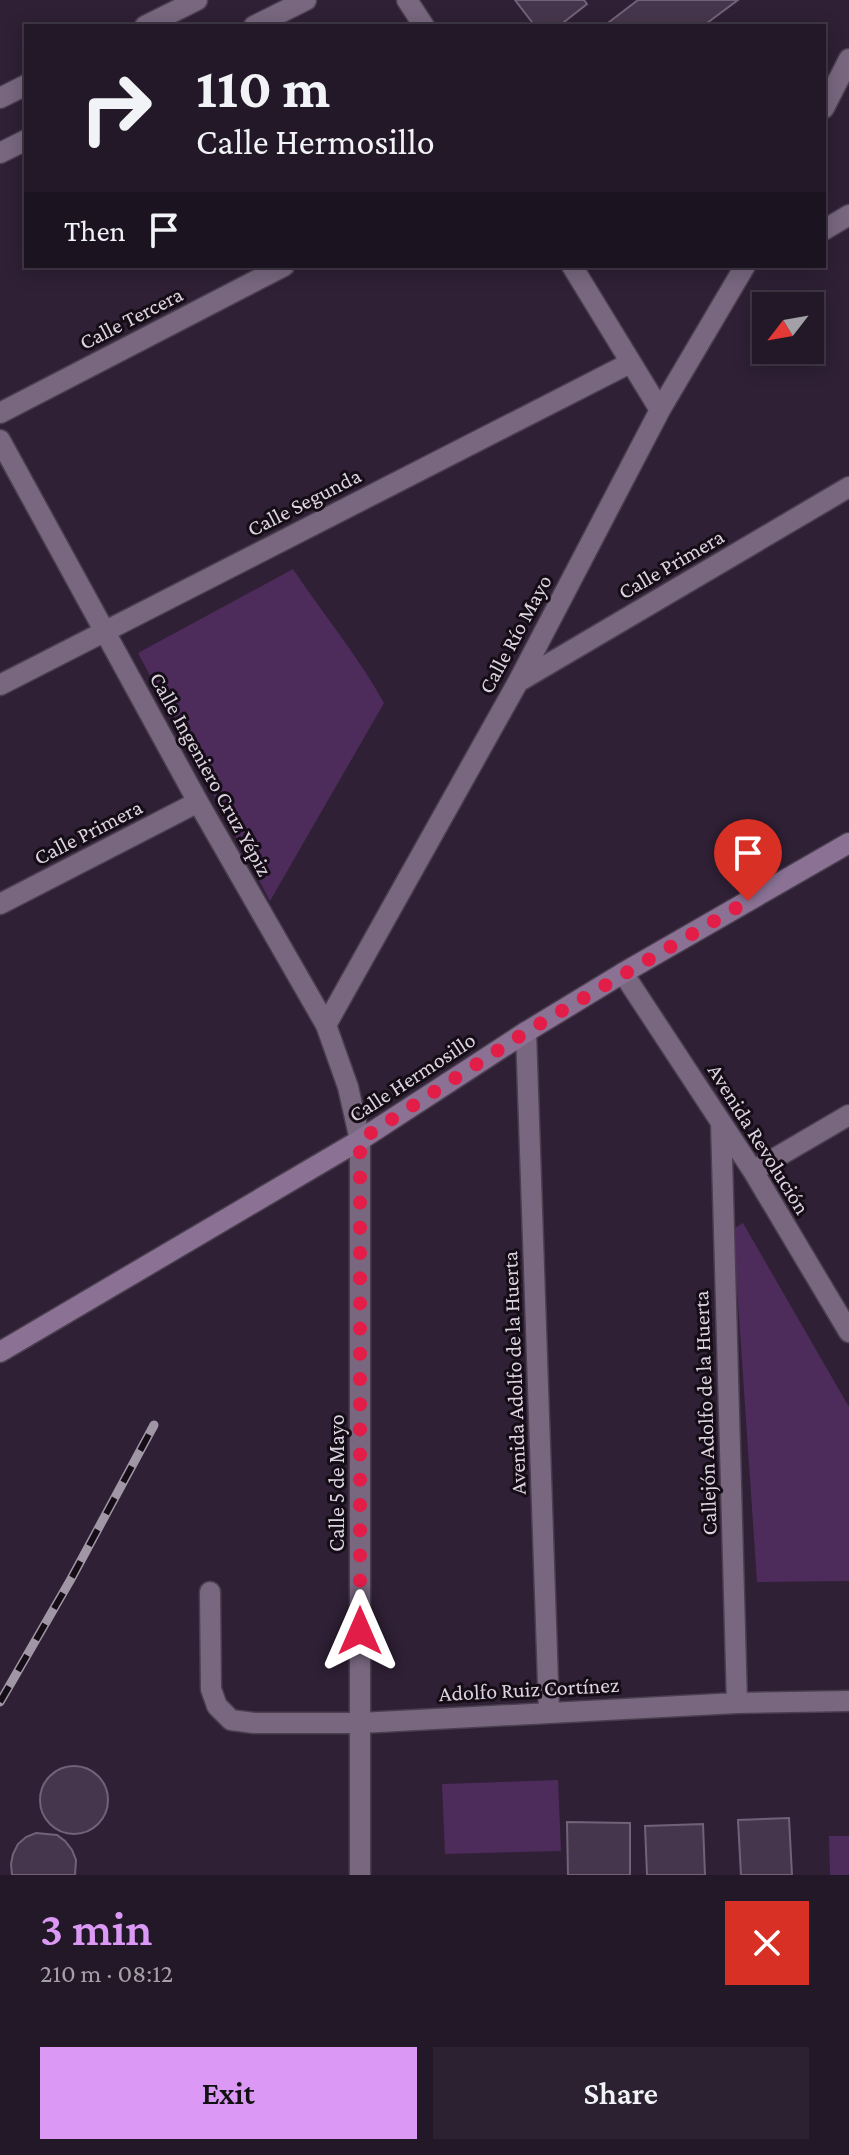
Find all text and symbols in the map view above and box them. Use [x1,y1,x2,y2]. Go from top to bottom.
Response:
icon: right [64,56,168,160]
text: 110 m [196,57,330,119]
text: Calle Hermosillo [196,122,435,162]
icon: arrive [142,208,186,252]
text: Then [64,214,126,247]
street label: Calle Tercera [75,281,187,355]
north arrow [752,292,824,364]
map controls [752,292,824,364]
street label: Calle Segunda [243,463,365,541]
street label: Calle Primera [614,524,728,604]
street label: Calle Río Mayo [473,570,557,698]
street label: Calle Ingeniero Cruz Yépiz [145,668,277,880]
street label: Calle Primera [30,794,146,870]
pin [714,819,782,901]
icon: arrive [726,831,770,875]
street label: Calle Hermosillo [344,1027,480,1127]
street label: Avenida Revolución [703,1059,815,1219]
street label: Avenida Adolfo de la Huerta [497,1251,531,1495]
street label: Callejón Adolfo de la Huerta [688,1290,722,1536]
street label: Calle 5 de Mayo [324,1414,349,1552]
position arrow [318,1589,402,1673]
street label: Adolfo Ruiz Cortínez [438,1672,620,1706]
button: close [725,1901,809,1985]
text: 3 min [40,1902,152,1955]
text: 210 m · 08:12 [40,1959,173,1988]
button: Exit [40,2047,417,2139]
button: Share [433,2047,809,2139]

